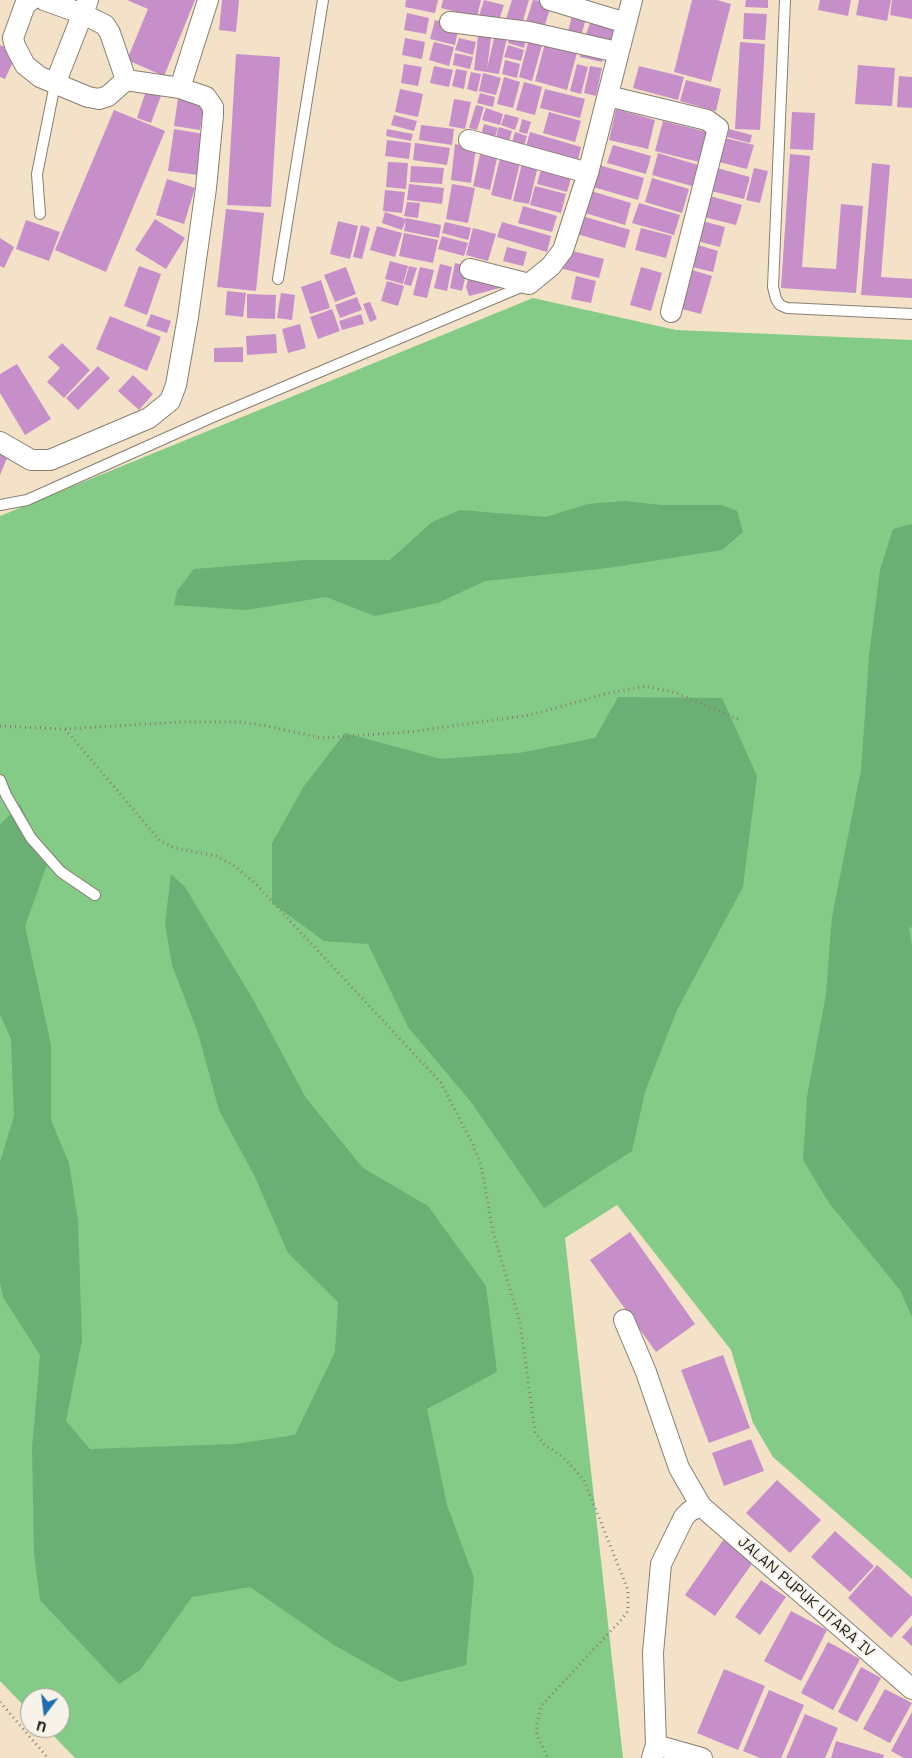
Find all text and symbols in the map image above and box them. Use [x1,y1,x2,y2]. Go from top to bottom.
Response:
street label: JALAN PUPUK UTARA IV [734,1533,878,1661]
north arrow [20,1688,70,1738]
text: U [34,1717,48,1737]

